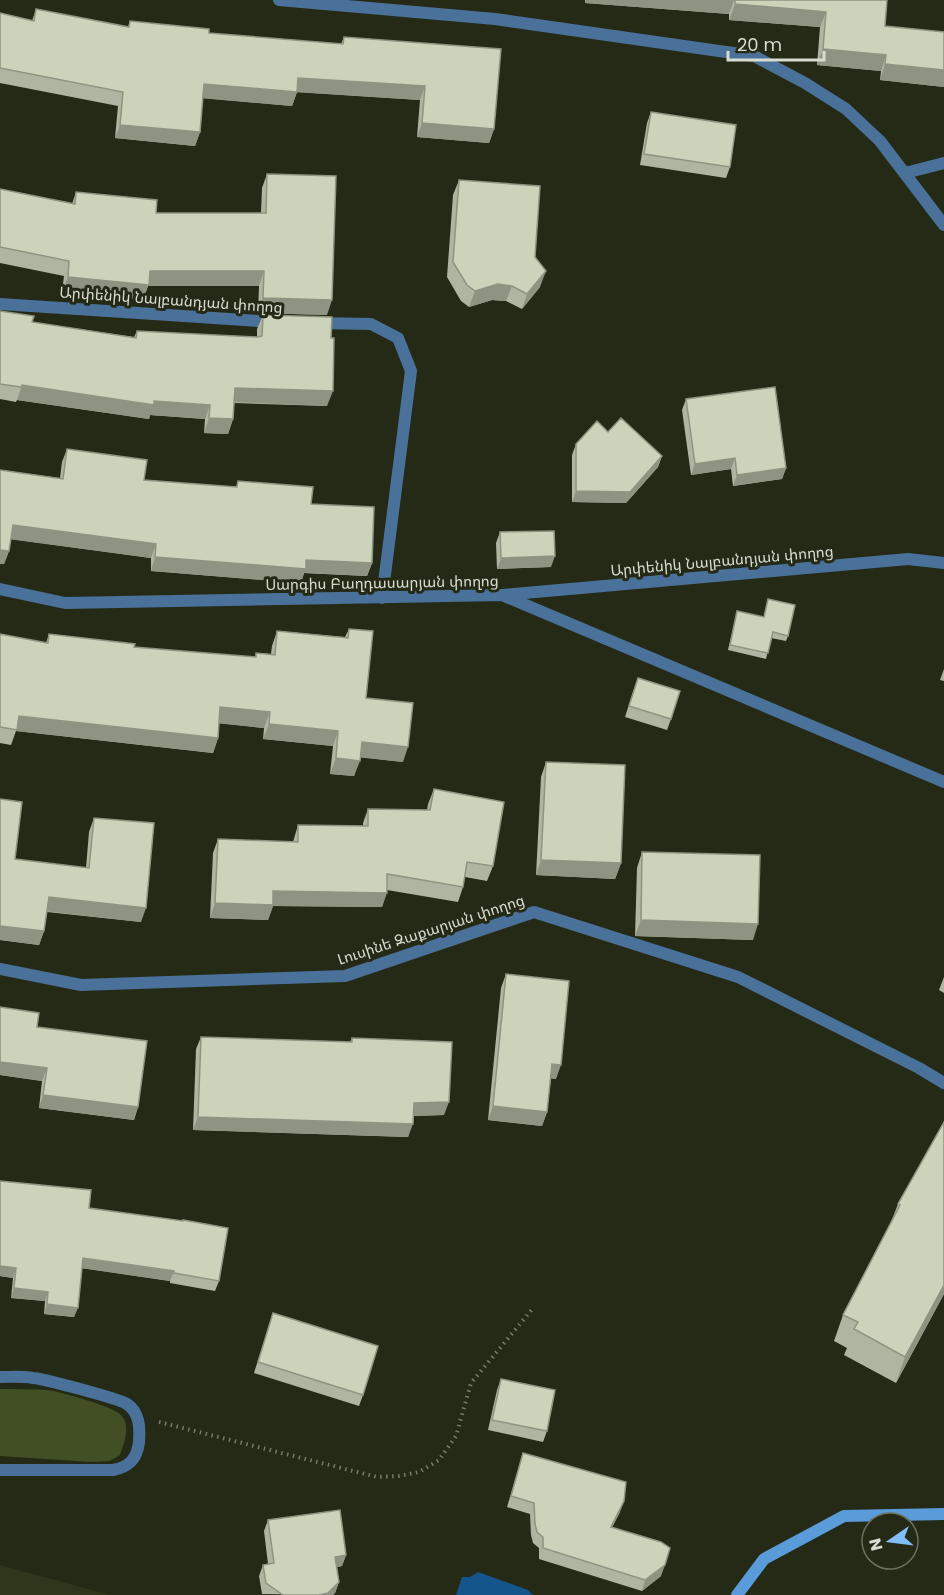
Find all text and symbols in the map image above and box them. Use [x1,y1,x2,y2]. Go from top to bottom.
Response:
scale bar [728,24,824,62]
text: 20 m [737,32,782,57]
street label: Արփենիկ Նալբանդյան փողոց [59,281,283,318]
street label: Արփենիկ Նալբանդյան փողոց [610,540,834,581]
street label: Սարգիս Բաղդասարյան փողոց [265,570,499,595]
street label: Լուսինե Զաքարյան փողոց [335,889,527,970]
north arrow [860,1511,920,1571]
text: N [863,1536,889,1553]

